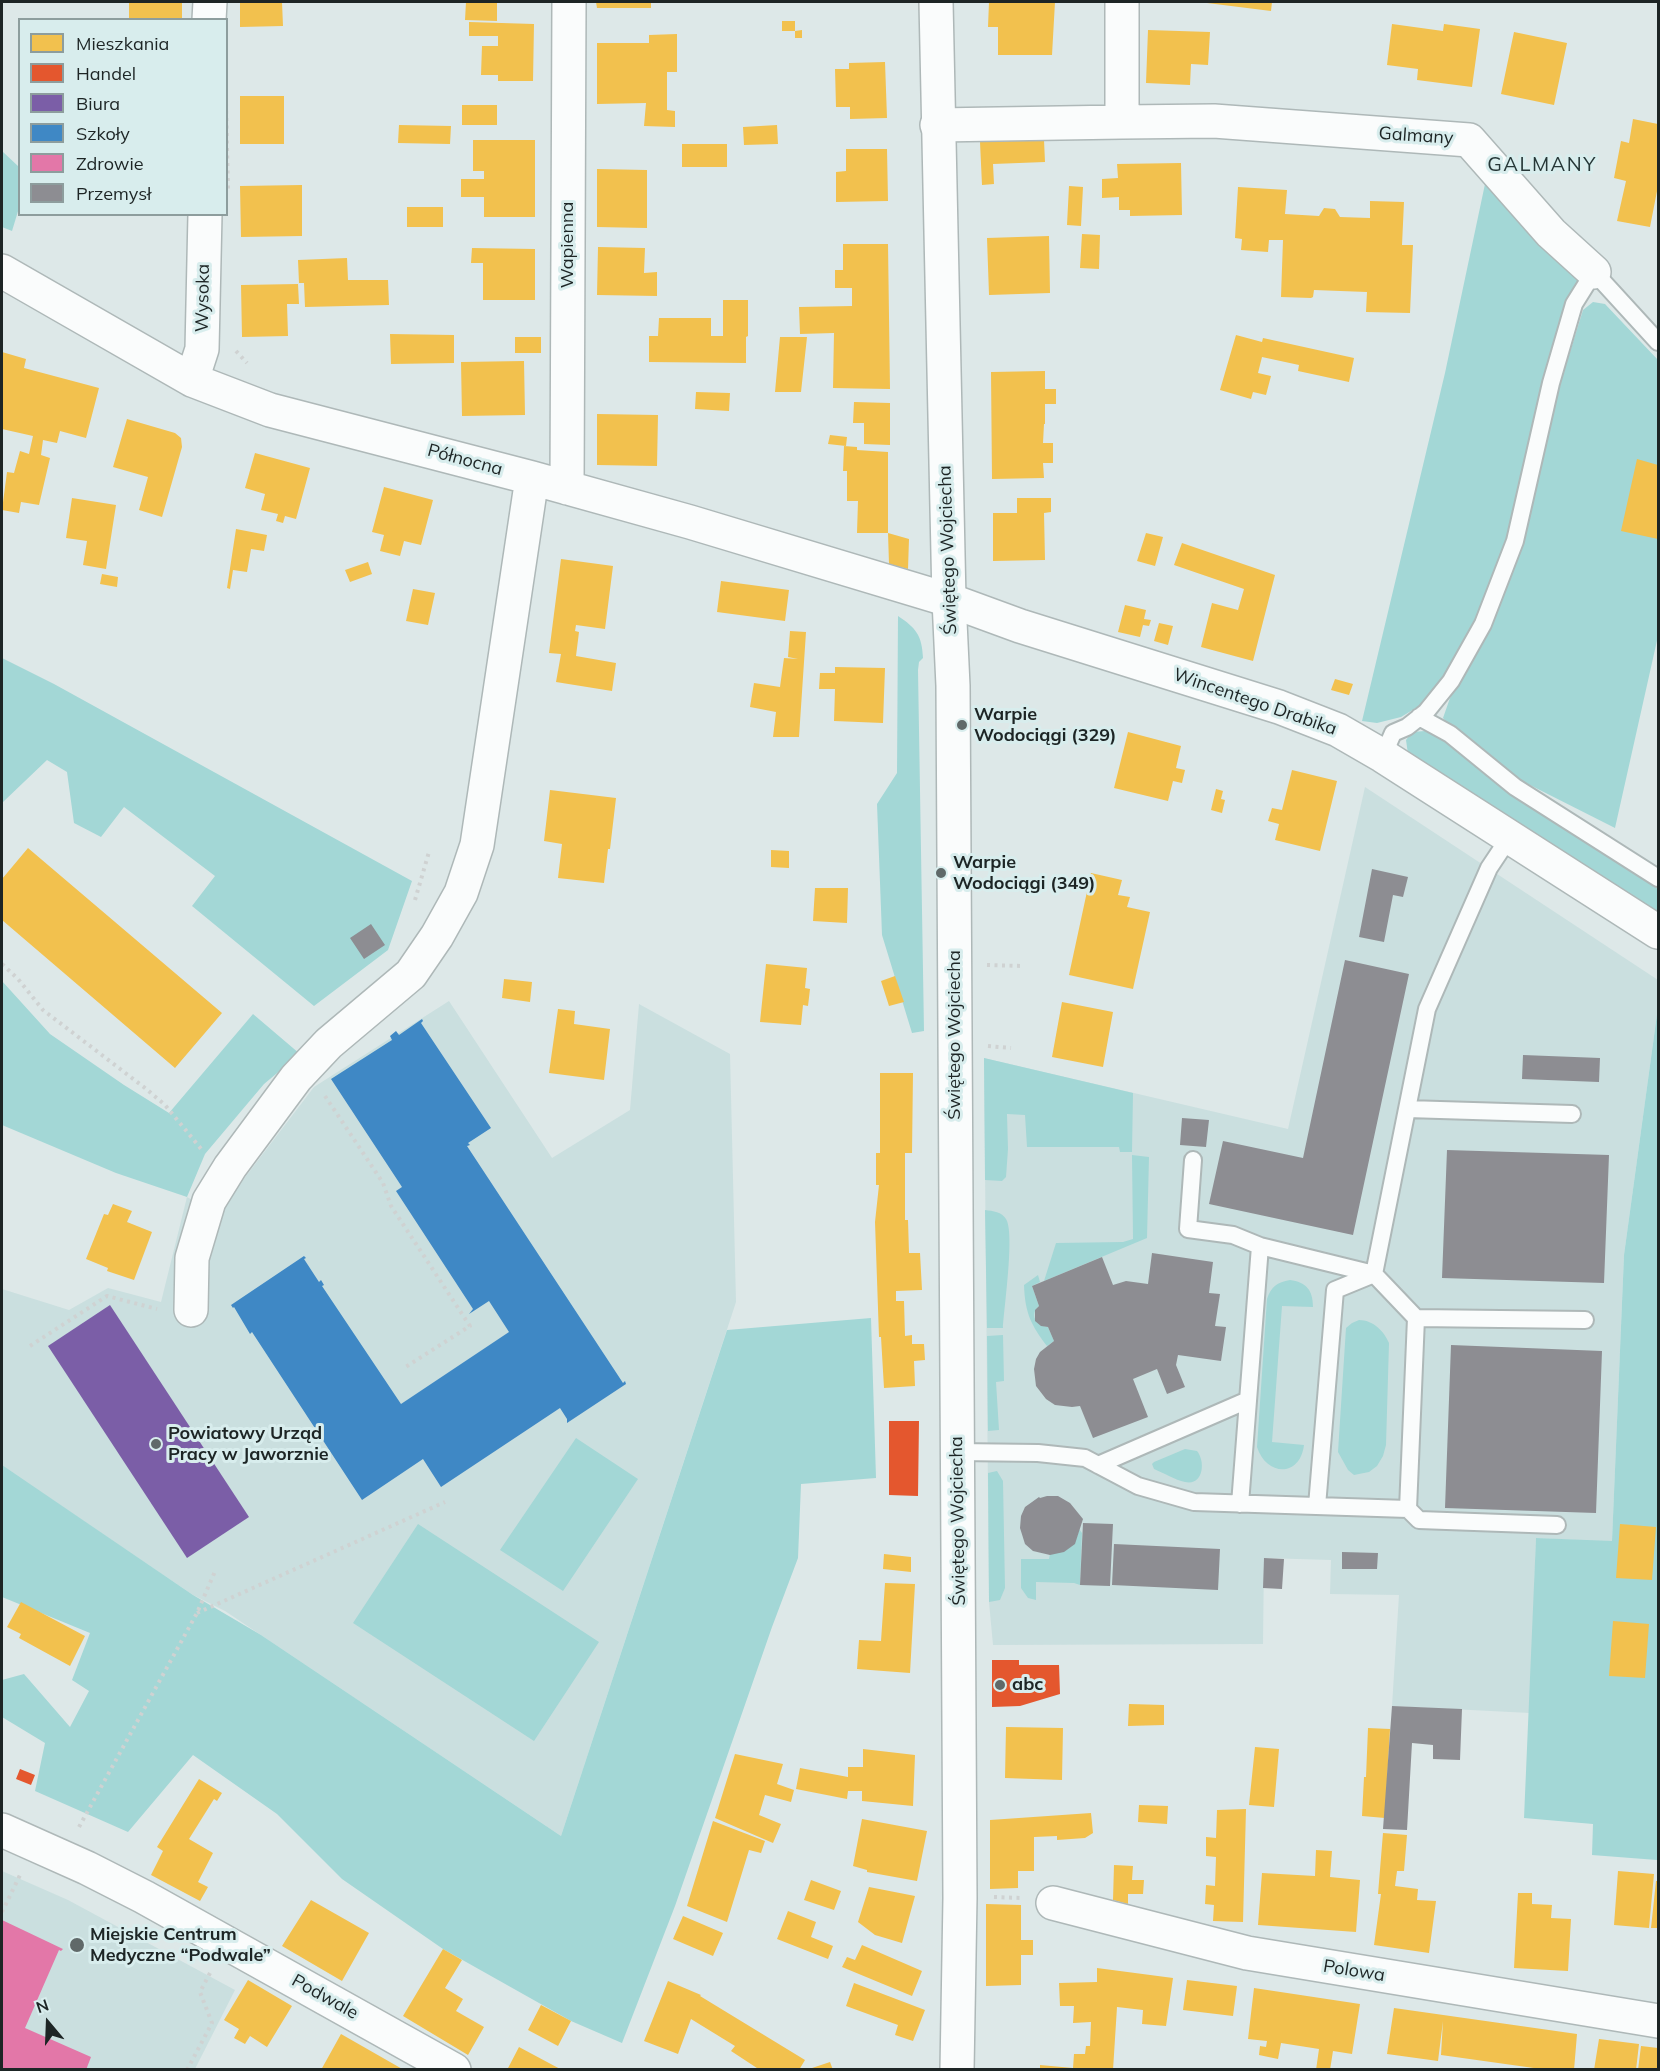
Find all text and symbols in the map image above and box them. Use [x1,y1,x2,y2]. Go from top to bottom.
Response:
legend [18,18,228,216]
text: Mieszkania [76,32,169,55]
text: Handel [76,62,136,85]
text: Biura [76,92,120,115]
text: Szkoły [76,122,130,145]
street label: Galmany [1378,123,1454,149]
text: Zdrowie [76,152,144,175]
district label: GALMANY [1487,153,1597,177]
text: Przemysł [76,182,151,205]
street label: Wapienna [557,202,579,288]
street label: Wysoka [192,264,214,332]
street label: Północna [425,440,505,480]
street label: Świętego Wojciecha [934,465,962,635]
street label: Wincentego Drabika [1170,664,1340,740]
place label: Warpie Wodociągi (329) [974,704,1116,746]
marker: Warpie Wodociągi (329) [955,718,969,732]
place label: Warpie Wodociągi (349) [953,852,1095,894]
marker: Warpie Wodociągi (349) [934,866,948,880]
street label: Świętego Wojciecha [944,950,966,1120]
place label: Powiatowy Urząd Pracy w Jaworznie [168,1423,329,1466]
street label: Świętego Wojciecha [946,1436,970,1606]
marker: Powiatowy Urząd Pracy w Jaworznie [149,1437,163,1451]
place label: abc [1012,1674,1043,1696]
marker: abc [993,1678,1007,1692]
place label: Miejskie Centrum Medyczne “Podwale” [90,1924,271,1966]
marker: Miejskie Centrum Medyczne “Podwale” [68,1936,86,1954]
street label: Polowa [1322,1955,1386,1987]
street label: Podwale [288,1970,362,2024]
north arrow [18,1993,78,2053]
text: N [33,1995,51,2017]

